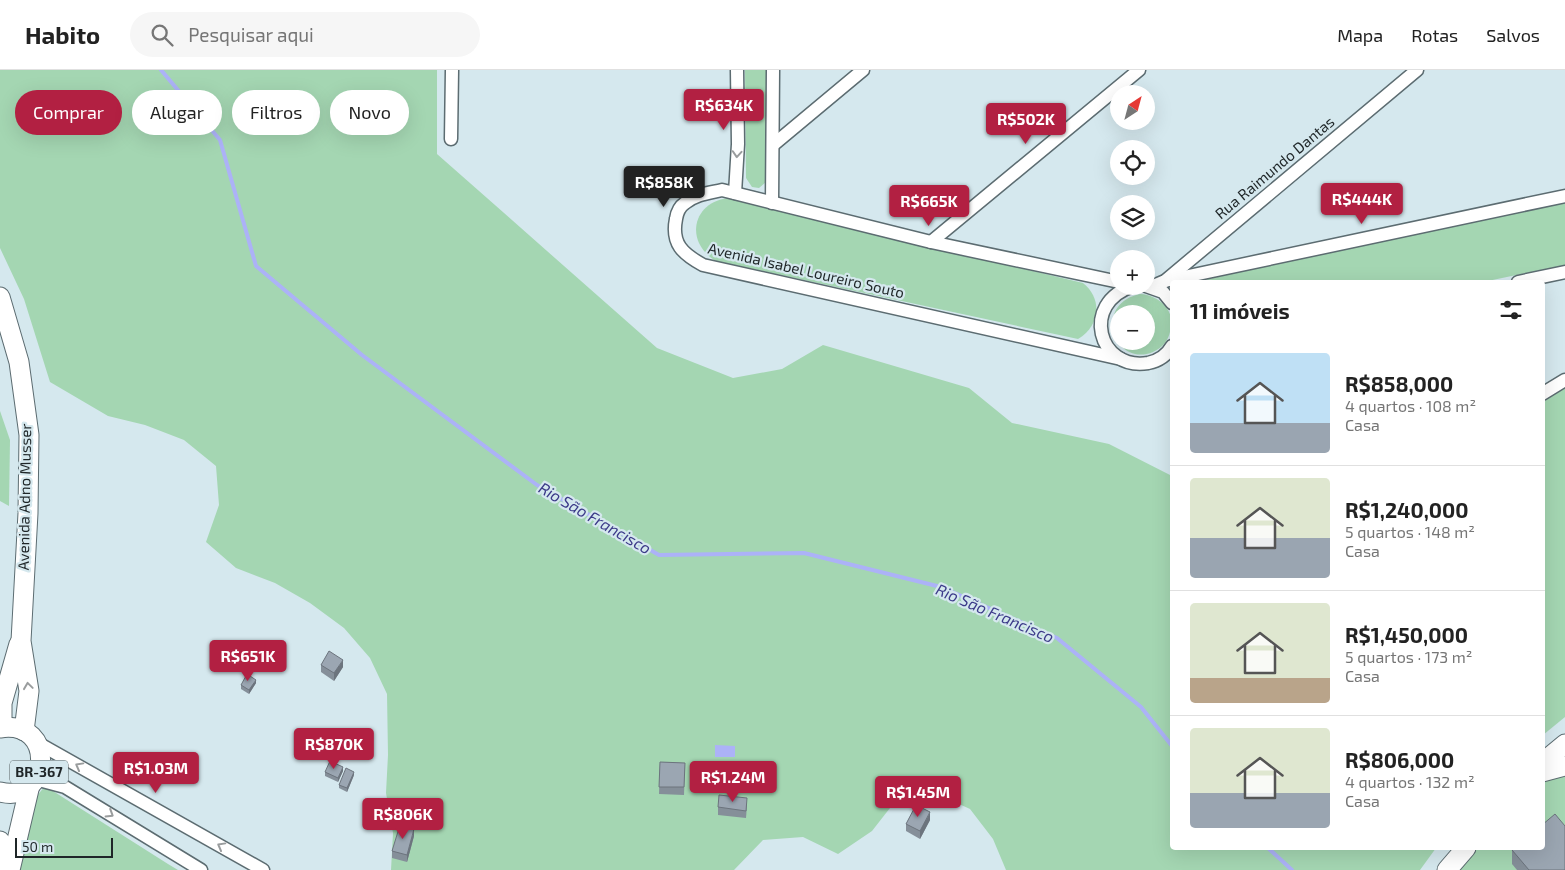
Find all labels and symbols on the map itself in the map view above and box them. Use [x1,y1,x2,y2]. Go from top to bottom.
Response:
north arrow [1110,85,1155,130]
pin: R$634K [683,88,765,131]
pin: R$502K [985,102,1067,145]
street label: Rua Raimundo Dantas [1211,112,1338,222]
one-way arrow [732,150,743,158]
pin: R$858K [623,166,705,208]
pin: R$444K [1321,182,1403,225]
pin: R$665K [888,184,970,227]
street label: Avenida Isabel Loureiro Souto [706,239,906,301]
street label: Avenida Adno Musser [14,423,34,570]
water label: Rio São Francisco [536,478,655,557]
water label: Rio São Francisco [933,579,1057,646]
pin: R$651K [207,640,289,682]
one-way arrow [23,681,34,689]
pin: R$870K [293,728,375,770]
pin: R$1.03M [110,752,202,794]
road number: BR-367 [10,760,68,784]
pin: R$1.24M [687,760,779,803]
one-way arrow [76,762,85,772]
pin: R$1.45M [872,776,964,818]
pin: R$806K [362,798,444,840]
one-way arrow [105,808,114,818]
scale bar [15,835,112,858]
one-way arrow [217,842,226,852]

